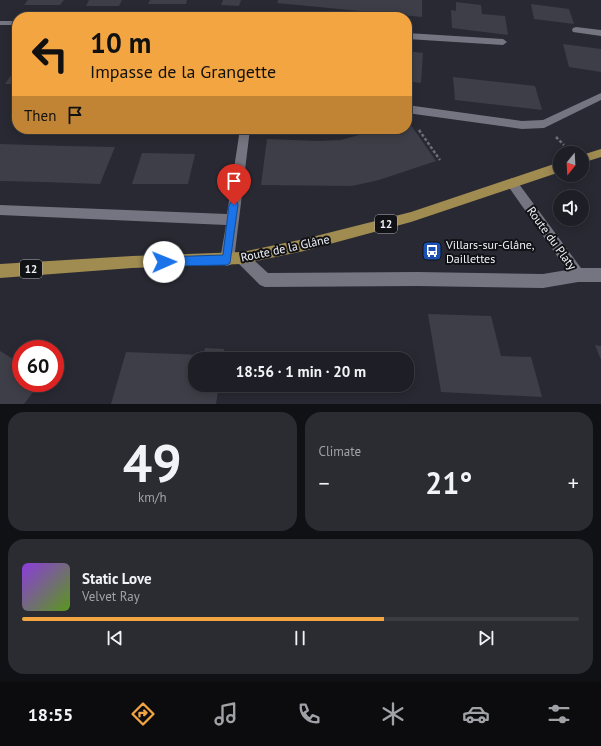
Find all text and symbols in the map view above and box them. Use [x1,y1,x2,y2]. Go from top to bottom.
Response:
text: 10 m [90,24,151,61]
icon: left [24,28,76,80]
text: Impasse de la Grangette [90,60,276,83]
icon: arrive [64,104,86,126]
text: Then [24,106,56,125]
north arrow [553,146,589,182]
map controls [553,146,589,226]
pin [217,164,251,205]
icon: arrive [223,170,245,192]
button: sound [553,190,589,226]
street label: Route du Platy [524,203,580,273]
road number: 12 [375,215,397,233]
street label: Route de la Glâne [239,231,331,265]
place label: Villars-sur-Glâne, Daillettes [445,237,535,266]
bus stop icon: Villars-sur-Glâne, Daillettes [421,240,443,262]
position arrow [143,241,185,283]
road number: 12 [20,260,42,278]
speed limit sign: 60 [12,340,64,392]
text: 18:56 · 1 min · 20 m [236,362,366,381]
text: 49 [123,429,182,496]
text: Climate [319,443,361,460]
text: 21° [425,463,472,502]
text: − [319,469,330,497]
text: + [568,469,579,497]
text: km/h [138,489,167,506]
text: Static Love [82,569,152,588]
text: Velvet Ray [82,588,140,605]
icon: previous [104,627,126,649]
icon: pause [289,627,311,649]
icon: next [475,627,497,649]
icon: directions [129,700,157,728]
icon: music [212,700,240,728]
icon: phone [295,700,323,728]
icon: climate [379,700,407,728]
icon: car [462,700,490,728]
icon: filters [545,700,573,728]
text: 18:55 [28,703,73,726]

